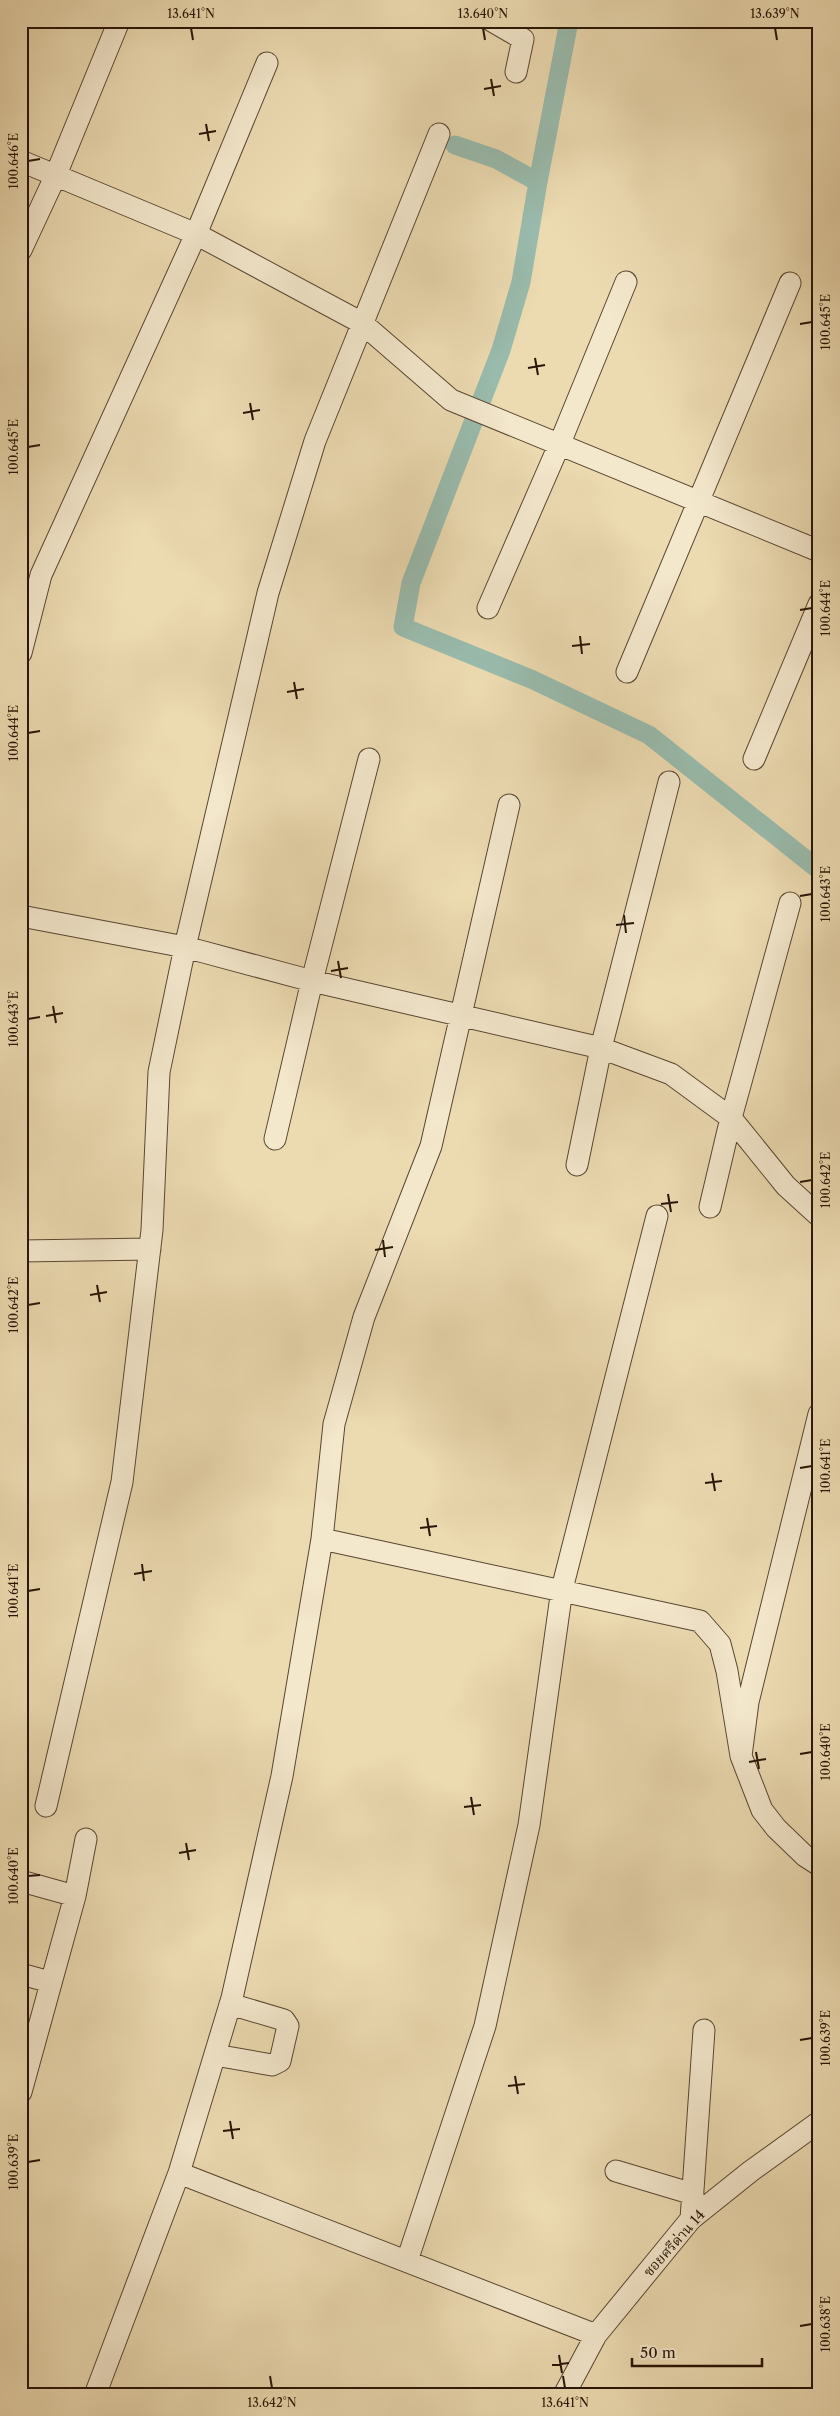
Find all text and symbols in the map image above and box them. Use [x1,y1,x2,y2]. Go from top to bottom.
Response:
text: 13.641°N [167,6,215,21]
text: 13.640°N [458,6,508,21]
text: 13.639°N [750,6,800,21]
text: 100.646°E [6,133,21,189]
text: 100.645°E [818,294,833,350]
text: 100.645°E [6,419,21,475]
text: 100.644°E [818,580,833,636]
text: 100.644°E [6,705,21,761]
text: 100.643°E [818,866,833,922]
text: 100.643°E [6,991,21,1047]
text: 100.642°E [818,1152,833,1208]
text: 100.642°E [6,1277,21,1333]
text: 100.641°E [818,1439,833,1493]
text: 100.641°E [6,1564,21,1618]
text: 100.640°E [818,1723,833,1781]
text: 100.640°E [6,1847,21,1905]
text: 100.639°E [818,2010,833,2066]
text: 100.639°E [6,2134,21,2190]
street label: ซอยศรีด่าน 14 [639,2206,709,2280]
text: 100.638°E [818,2296,833,2352]
scale bar [632,2336,762,2368]
text: 50 m [640,2343,676,2362]
text: 13.642°N [247,2395,297,2410]
text: 13.641°N [541,2395,589,2410]

